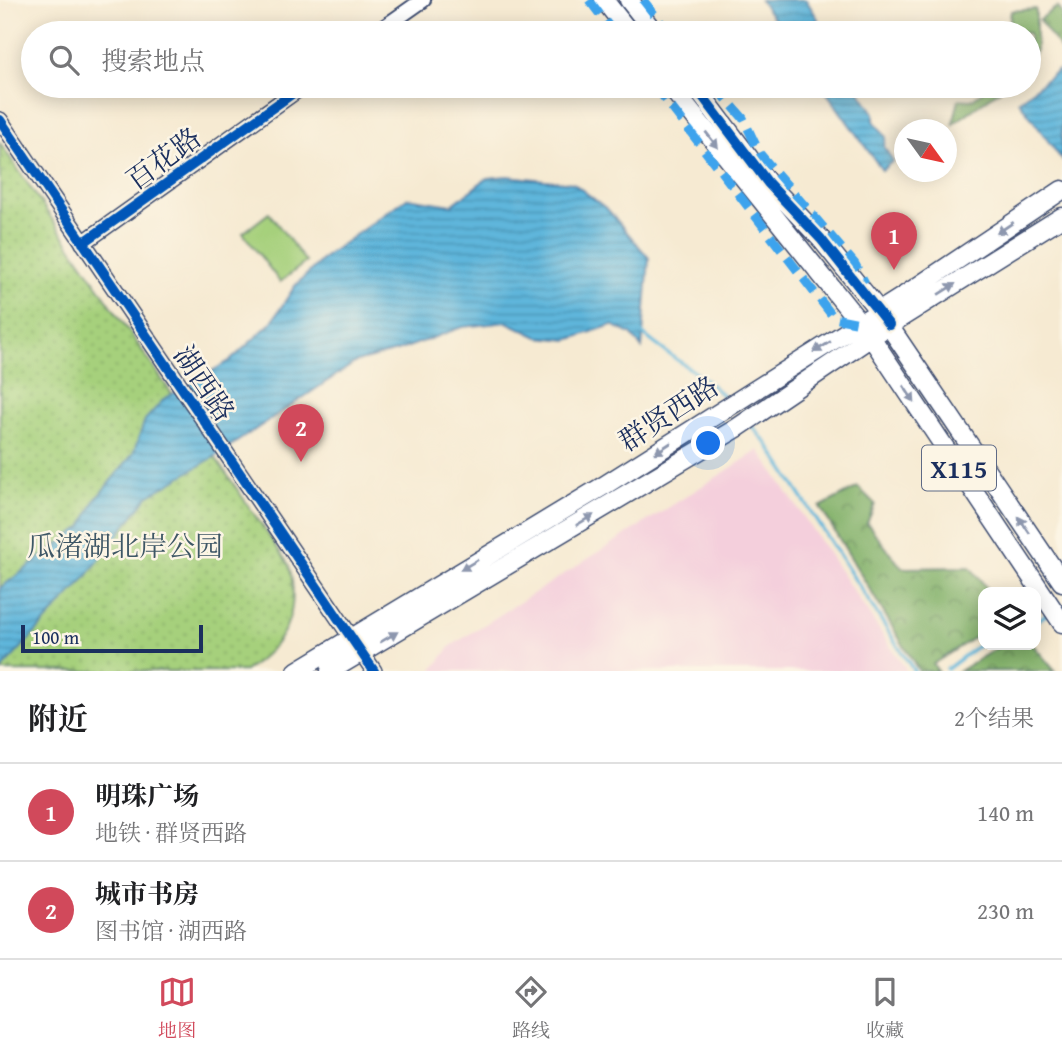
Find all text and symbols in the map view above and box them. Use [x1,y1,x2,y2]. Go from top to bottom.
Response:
search box [21,21,1041,98]
icon: search [45,41,83,79]
text: 搜索地点 [101,41,205,80]
street label: 百花路 [117,117,209,199]
north arrow [894,119,957,182]
one-way arrow [704,131,718,149]
pin: 1 [871,212,917,270]
one-way arrow [996,221,1014,235]
one-way arrow [938,282,957,295]
street label: 湖西路 [165,337,245,429]
one-way arrow [812,341,831,354]
street label: 群贤西路 [610,365,726,461]
one-way arrow [902,384,915,404]
pin: 2 [278,404,324,462]
your location [691,426,725,460]
one-way arrow [654,441,673,454]
road number: X115 [922,446,996,490]
one-way arrow [575,514,594,527]
one-way arrow [1017,516,1031,534]
park label: 瓜渚湖北岸公园 [27,525,223,566]
one-way arrow [459,559,478,572]
map controls [978,587,1041,650]
button: layers [978,587,1041,650]
scale bar [21,622,203,654]
text: 100 m [32,623,79,651]
one-way arrow [379,631,399,643]
text: 附近 [28,696,88,740]
text: 2个结果 [954,701,1034,734]
text: 明珠广场 [95,776,199,815]
text: 1 [45,796,57,829]
text: 140 m [977,796,1034,829]
text: 地铁 · 群贤西路 [95,816,247,849]
text: 城市书房 [95,874,199,913]
text: 2 [45,894,57,927]
text: 230 m [977,894,1034,927]
text: 图书馆 · 湖西路 [95,914,247,947]
tab: 地图 [158,973,196,1044]
tab: 路线 [512,973,550,1044]
tab: 收藏 [866,973,904,1044]

